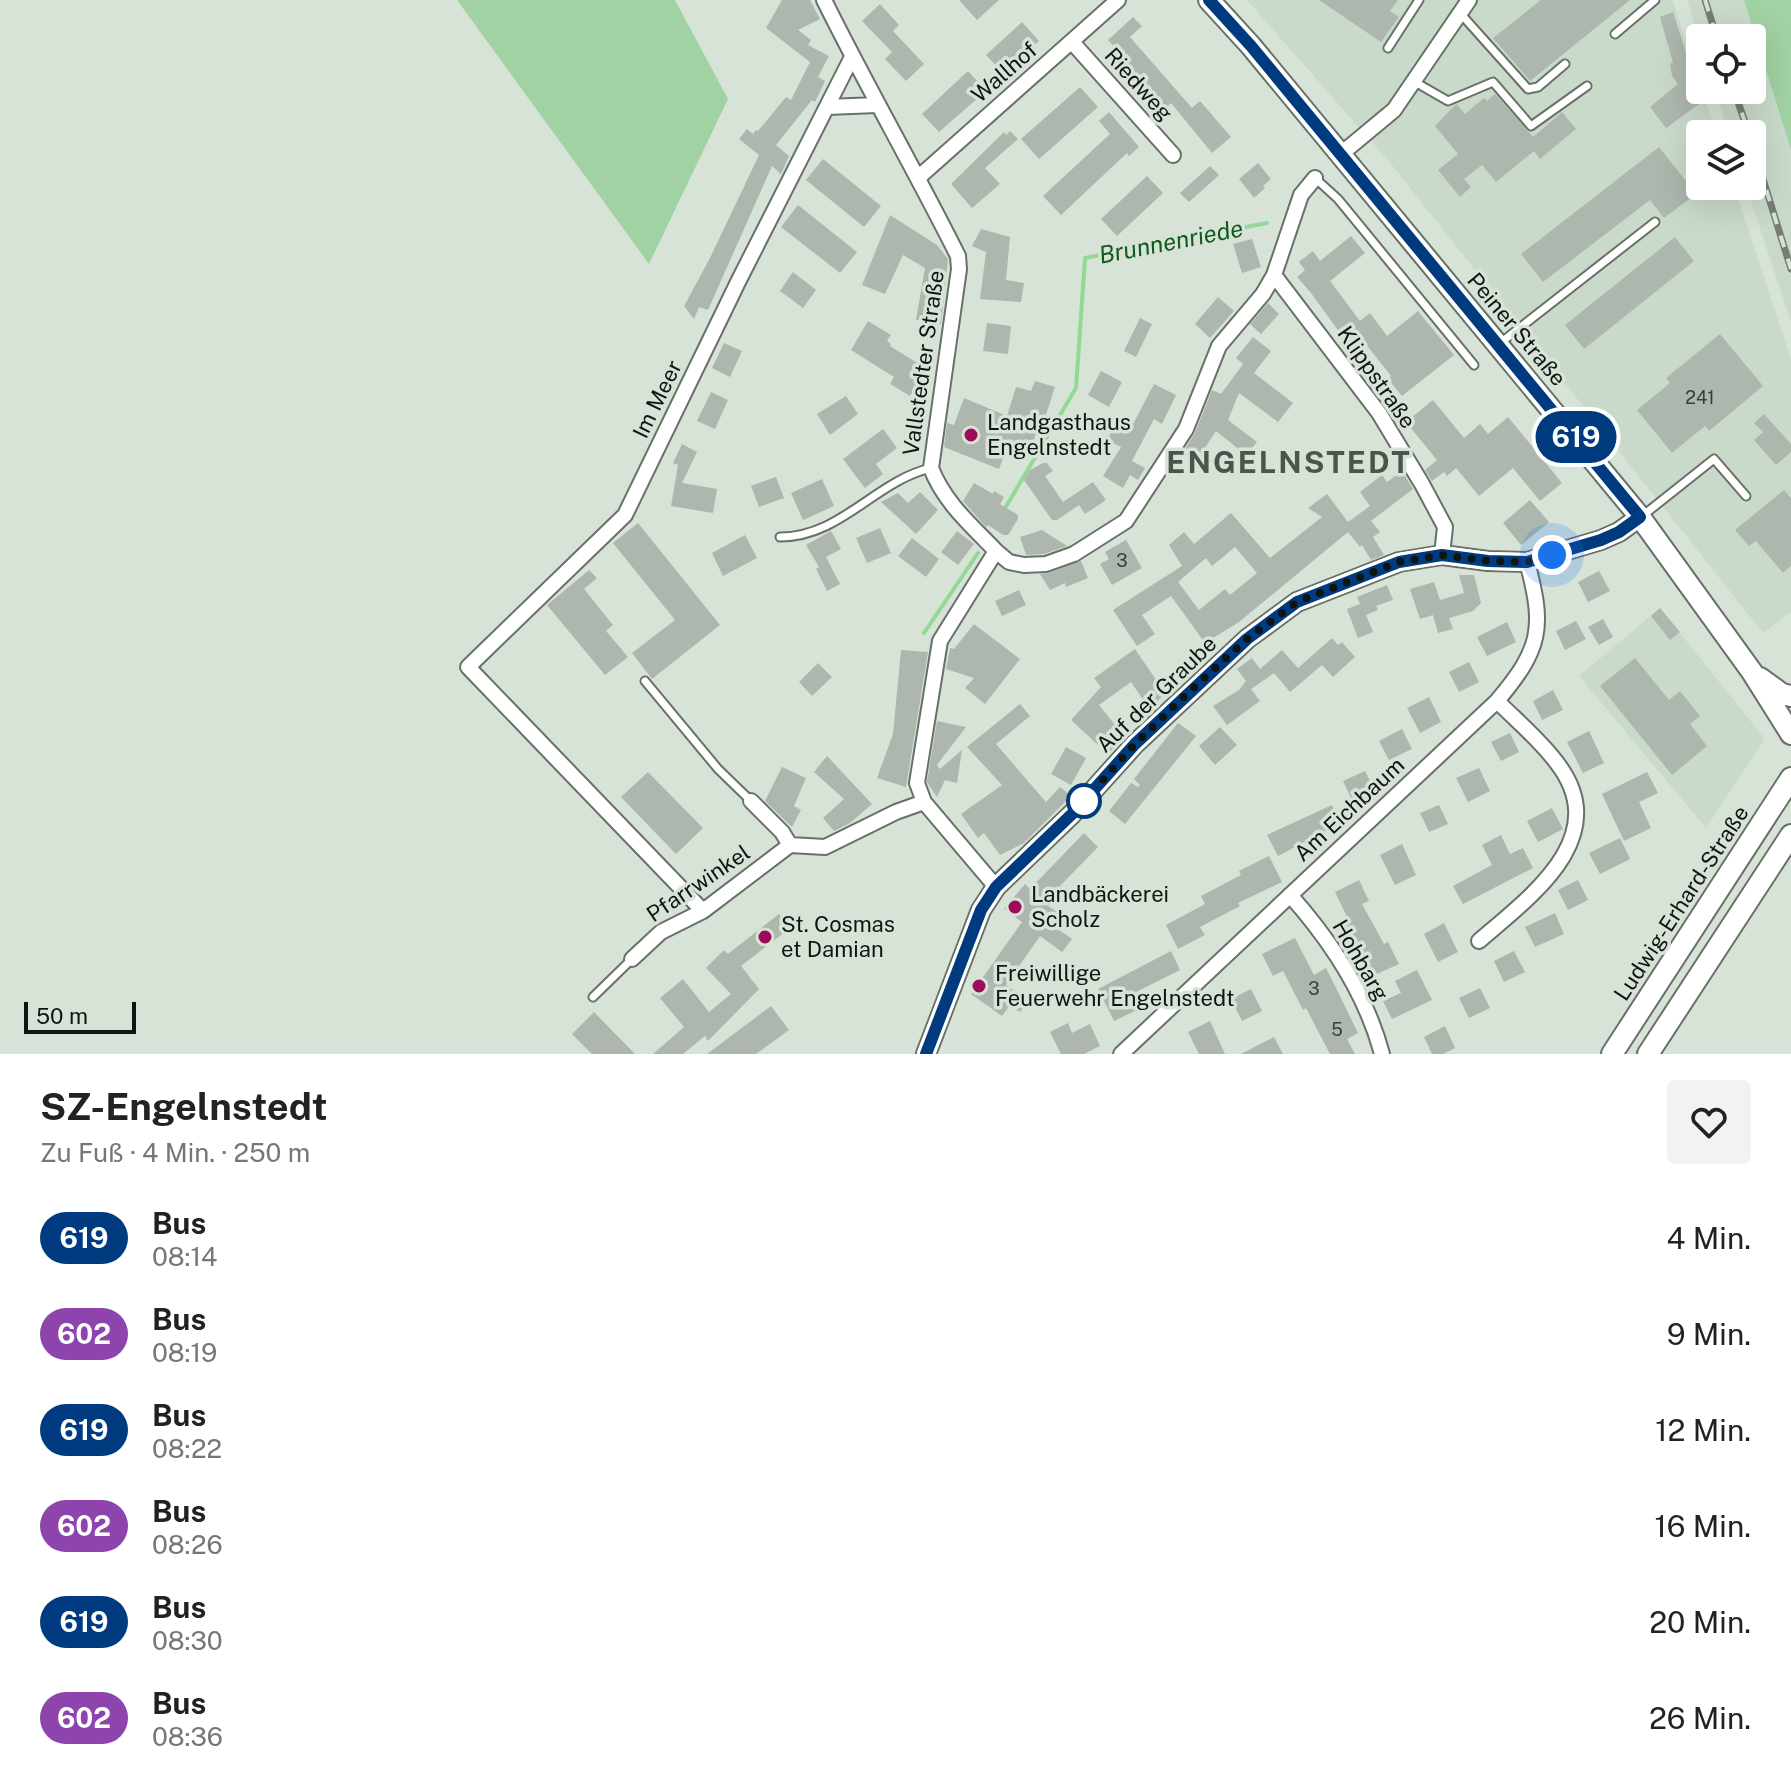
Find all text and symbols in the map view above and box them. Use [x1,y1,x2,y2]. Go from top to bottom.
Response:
map controls [1686,24,1766,200]
button: locate [1686,24,1766,104]
street label: Wallhof [966,36,1042,108]
street label: Riedweg [1100,42,1178,126]
button: layers [1686,120,1766,200]
water label: Brunnenriede [1096,213,1245,269]
street label: Peiner Straße [1462,267,1572,391]
street label: Vallstedter Straße [897,269,949,457]
street label: Klippstraße [1332,321,1422,433]
street label: Im Meer [627,356,687,442]
house number: 241 [1685,387,1715,408]
place label: Landgasthaus Engelnstedt [987,409,1131,460]
line badge: 619 [1530,411,1622,463]
text: 619 [1552,420,1600,453]
marker: Landgasthaus Engelnstedt [962,426,980,444]
district label: ENGELNSTEDT [1166,444,1412,480]
your location [1532,535,1572,575]
house number: 3 [1116,550,1128,571]
street label: Auf der Graube [1091,630,1221,758]
street label: Am Eichbaum [1289,752,1409,866]
unlabelled marker [1067,784,1101,818]
street label: Ludwig-Erhard-Straße [1608,801,1754,1005]
street label: Pfarrwinkel [641,839,755,927]
place label: Landbäckerei Scholz [1031,881,1169,932]
marker: Landbäckerei Scholz [1006,898,1024,916]
place label: St. Cosmas et Damian [781,911,895,962]
street label: Hohbarg [1328,915,1394,1005]
marker: St. Cosmas et Damian [756,928,774,946]
place label: Freiwillige Feuerwehr Engelnstedt [995,960,1235,1011]
marker: Freiwillige Feuerwehr Engelnstedt [970,977,988,995]
house number: 3 [1308,978,1320,999]
scale bar [24,998,136,1034]
text: 50 m [36,1003,88,1029]
house number: 5 [1331,1019,1343,1040]
button: heart [1667,1080,1751,1164]
text: SZ-Engelnstedt [40,1084,328,1129]
text: Zu Fuß · 4 Min. · 250 m [40,1137,310,1168]
text: Bus [152,1205,206,1241]
text: 4 Min. [1667,1220,1751,1256]
text: 619 [60,1221,108,1254]
text: 08:14 [152,1241,217,1272]
text: Bus [152,1301,206,1337]
text: 9 Min. [1667,1316,1751,1352]
text: 602 [57,1317,111,1350]
text: 08:19 [152,1337,217,1368]
text: Bus [152,1397,206,1433]
text: 12 Min. [1655,1412,1751,1448]
text: 619 [60,1413,108,1446]
text: 08:22 [152,1433,222,1464]
text: Bus [152,1493,206,1529]
text: 16 Min. [1655,1508,1751,1544]
text: 602 [57,1509,111,1542]
text: 08:26 [152,1529,223,1560]
text: Bus [152,1589,206,1625]
text: 20 Min. [1649,1604,1751,1640]
text: 619 [60,1605,108,1638]
text: 08:30 [152,1625,223,1656]
text: Bus [152,1685,206,1721]
text: 26 Min. [1649,1700,1751,1736]
text: 602 [57,1701,111,1734]
text: 08:36 [152,1721,223,1752]

